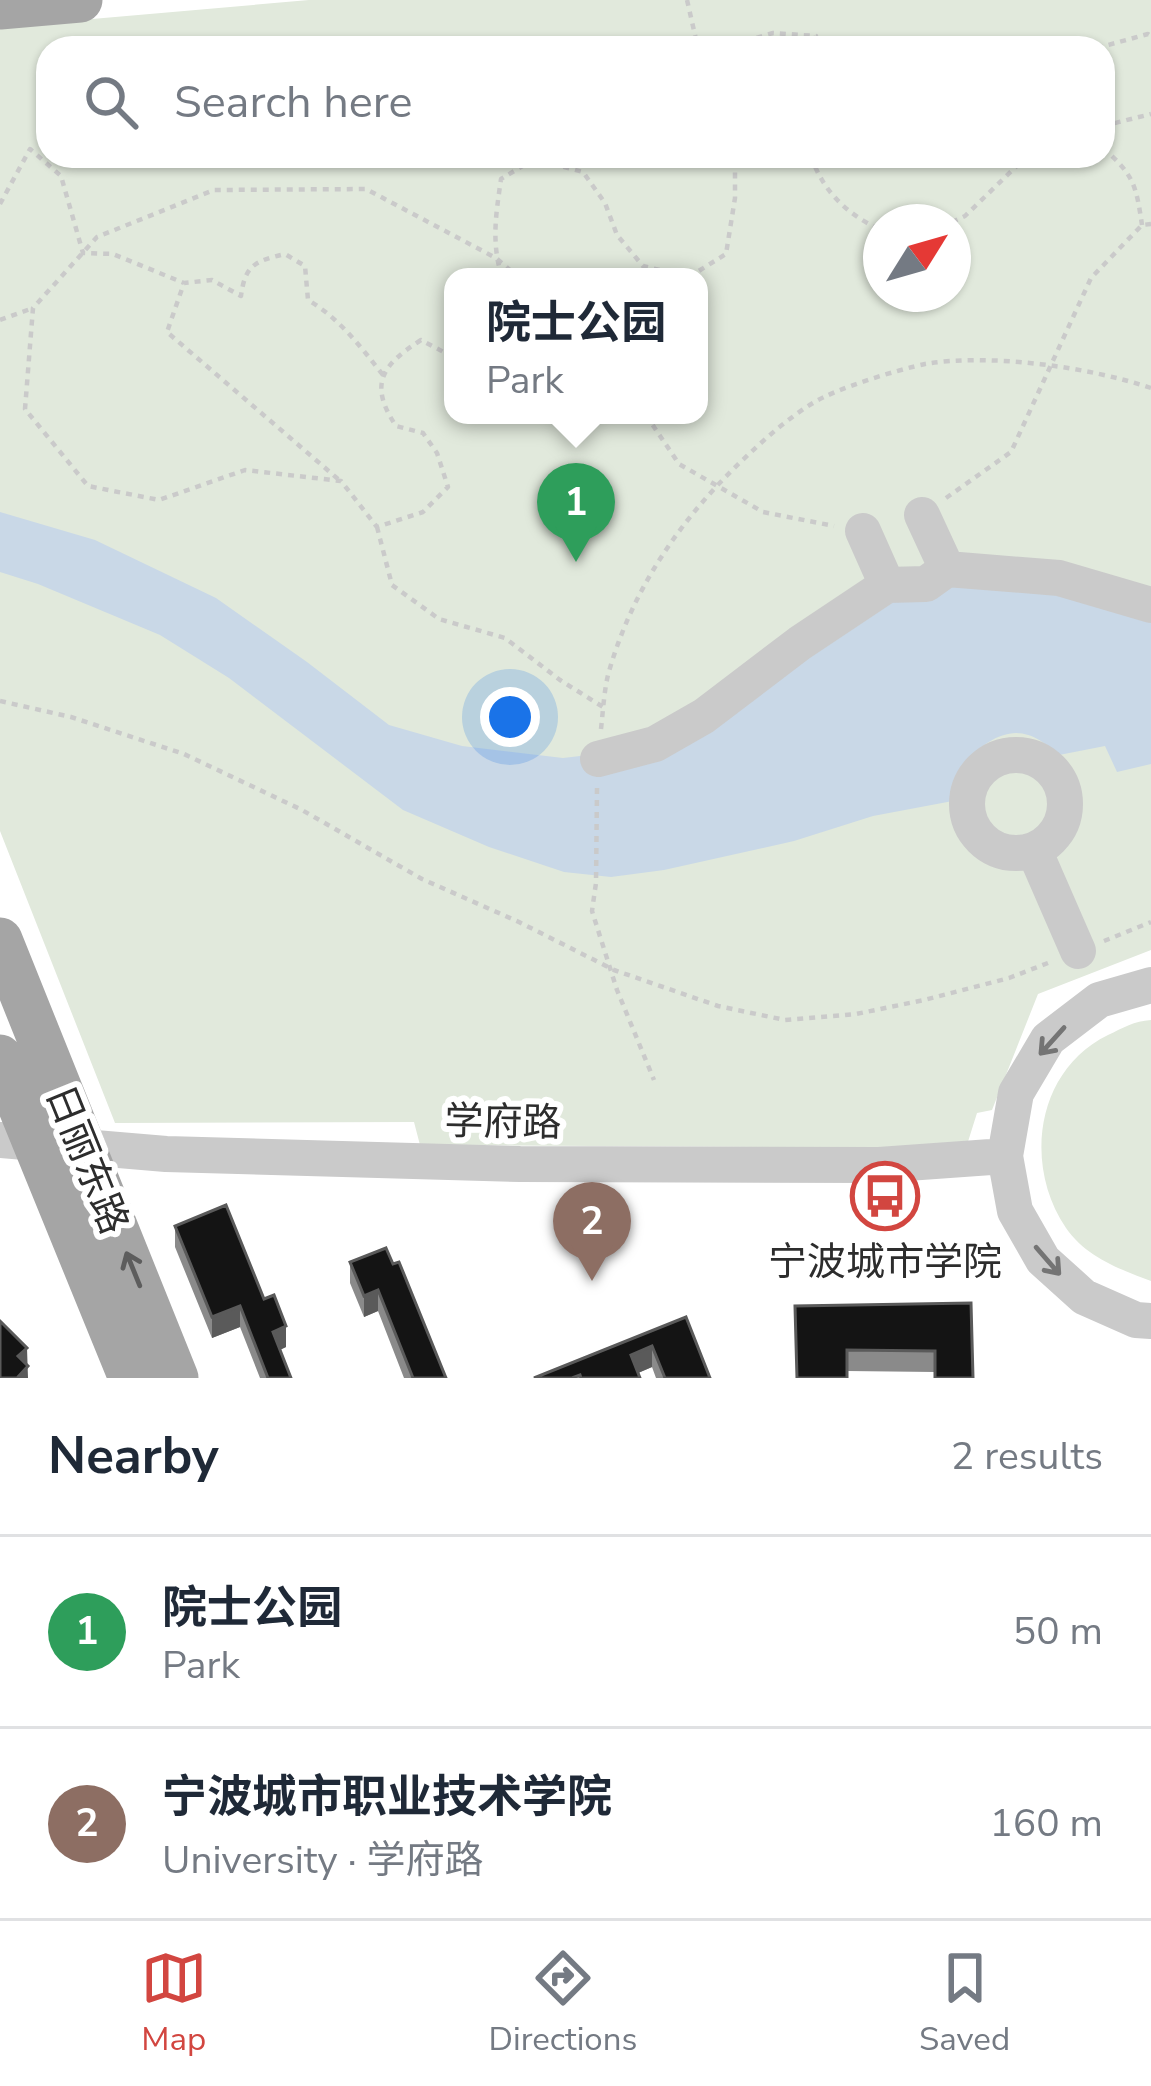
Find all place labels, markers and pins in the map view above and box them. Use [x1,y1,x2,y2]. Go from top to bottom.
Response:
pin: 1 [537,463,615,562]
bus stop icon: 宁波城市学院 [850,1161,920,1231]
pin: 2 [553,1182,631,1281]
place label: 宁波城市学院 [768,1236,1002,1289]

